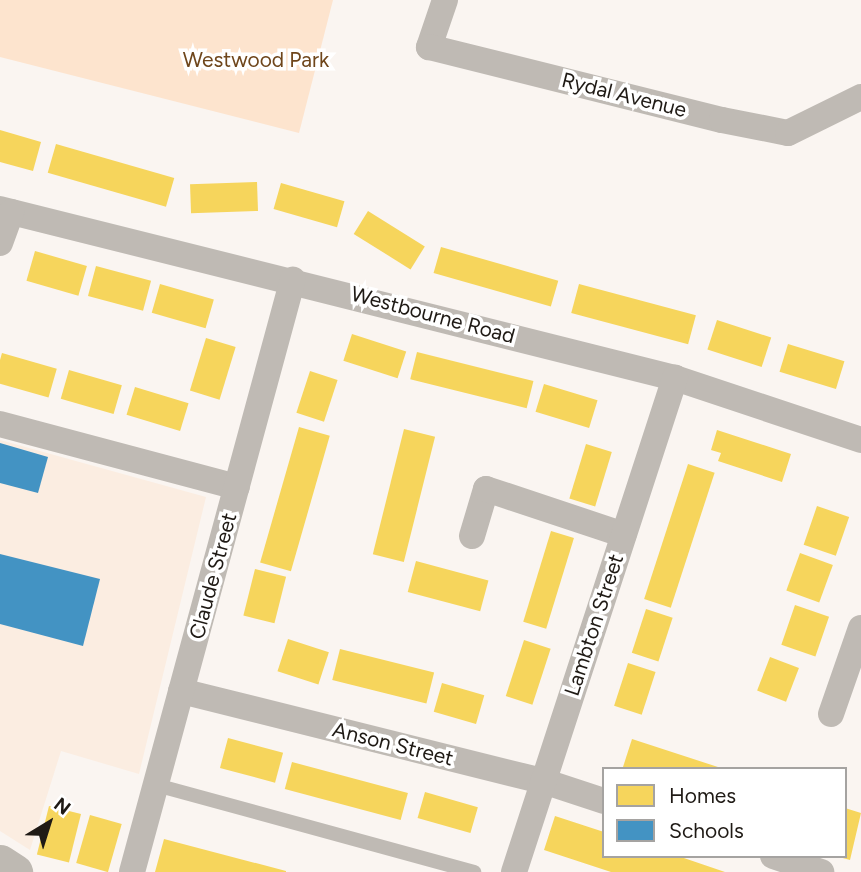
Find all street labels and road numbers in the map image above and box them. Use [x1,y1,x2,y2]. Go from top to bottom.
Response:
street label: Rydal Avenue [559,67,689,123]
street label: Westbourne Road [348,281,518,349]
street label: Claude Street [184,510,242,642]
street label: Lambton Street [559,551,629,699]
street label: Anson Street [330,717,456,771]

